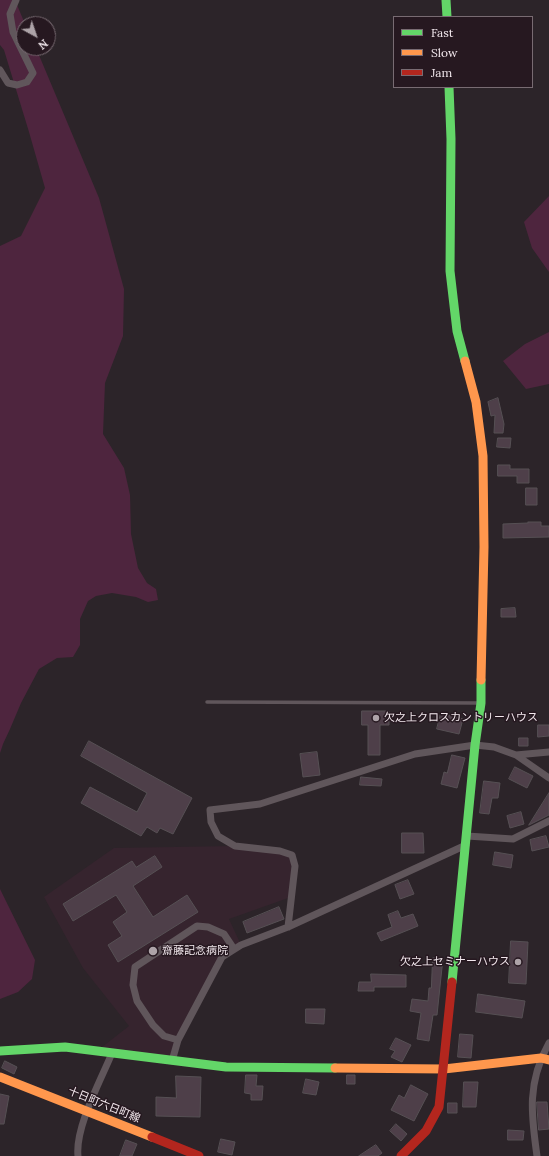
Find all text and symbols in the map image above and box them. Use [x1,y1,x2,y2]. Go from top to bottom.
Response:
north arrow [16,16,56,56]
legend [393,16,533,88]
text: Fast [431,25,454,40]
text: N [35,36,51,53]
text: Slow [431,45,458,60]
text: Jam [431,65,452,80]
place label: 欠之上クロスカントリーハウス [384,711,538,725]
marker: 欠之上クロスカントリーハウス [371,713,381,723]
place label: 齋藤記念病院 [162,944,228,958]
marker: 齋藤記念病院 [147,945,159,957]
place label: 欠之上セミナーハウス [400,955,510,969]
marker: 欠之上セミナーハウス [513,957,523,967]
street label: 十日町六日町線 [66,1084,142,1126]

